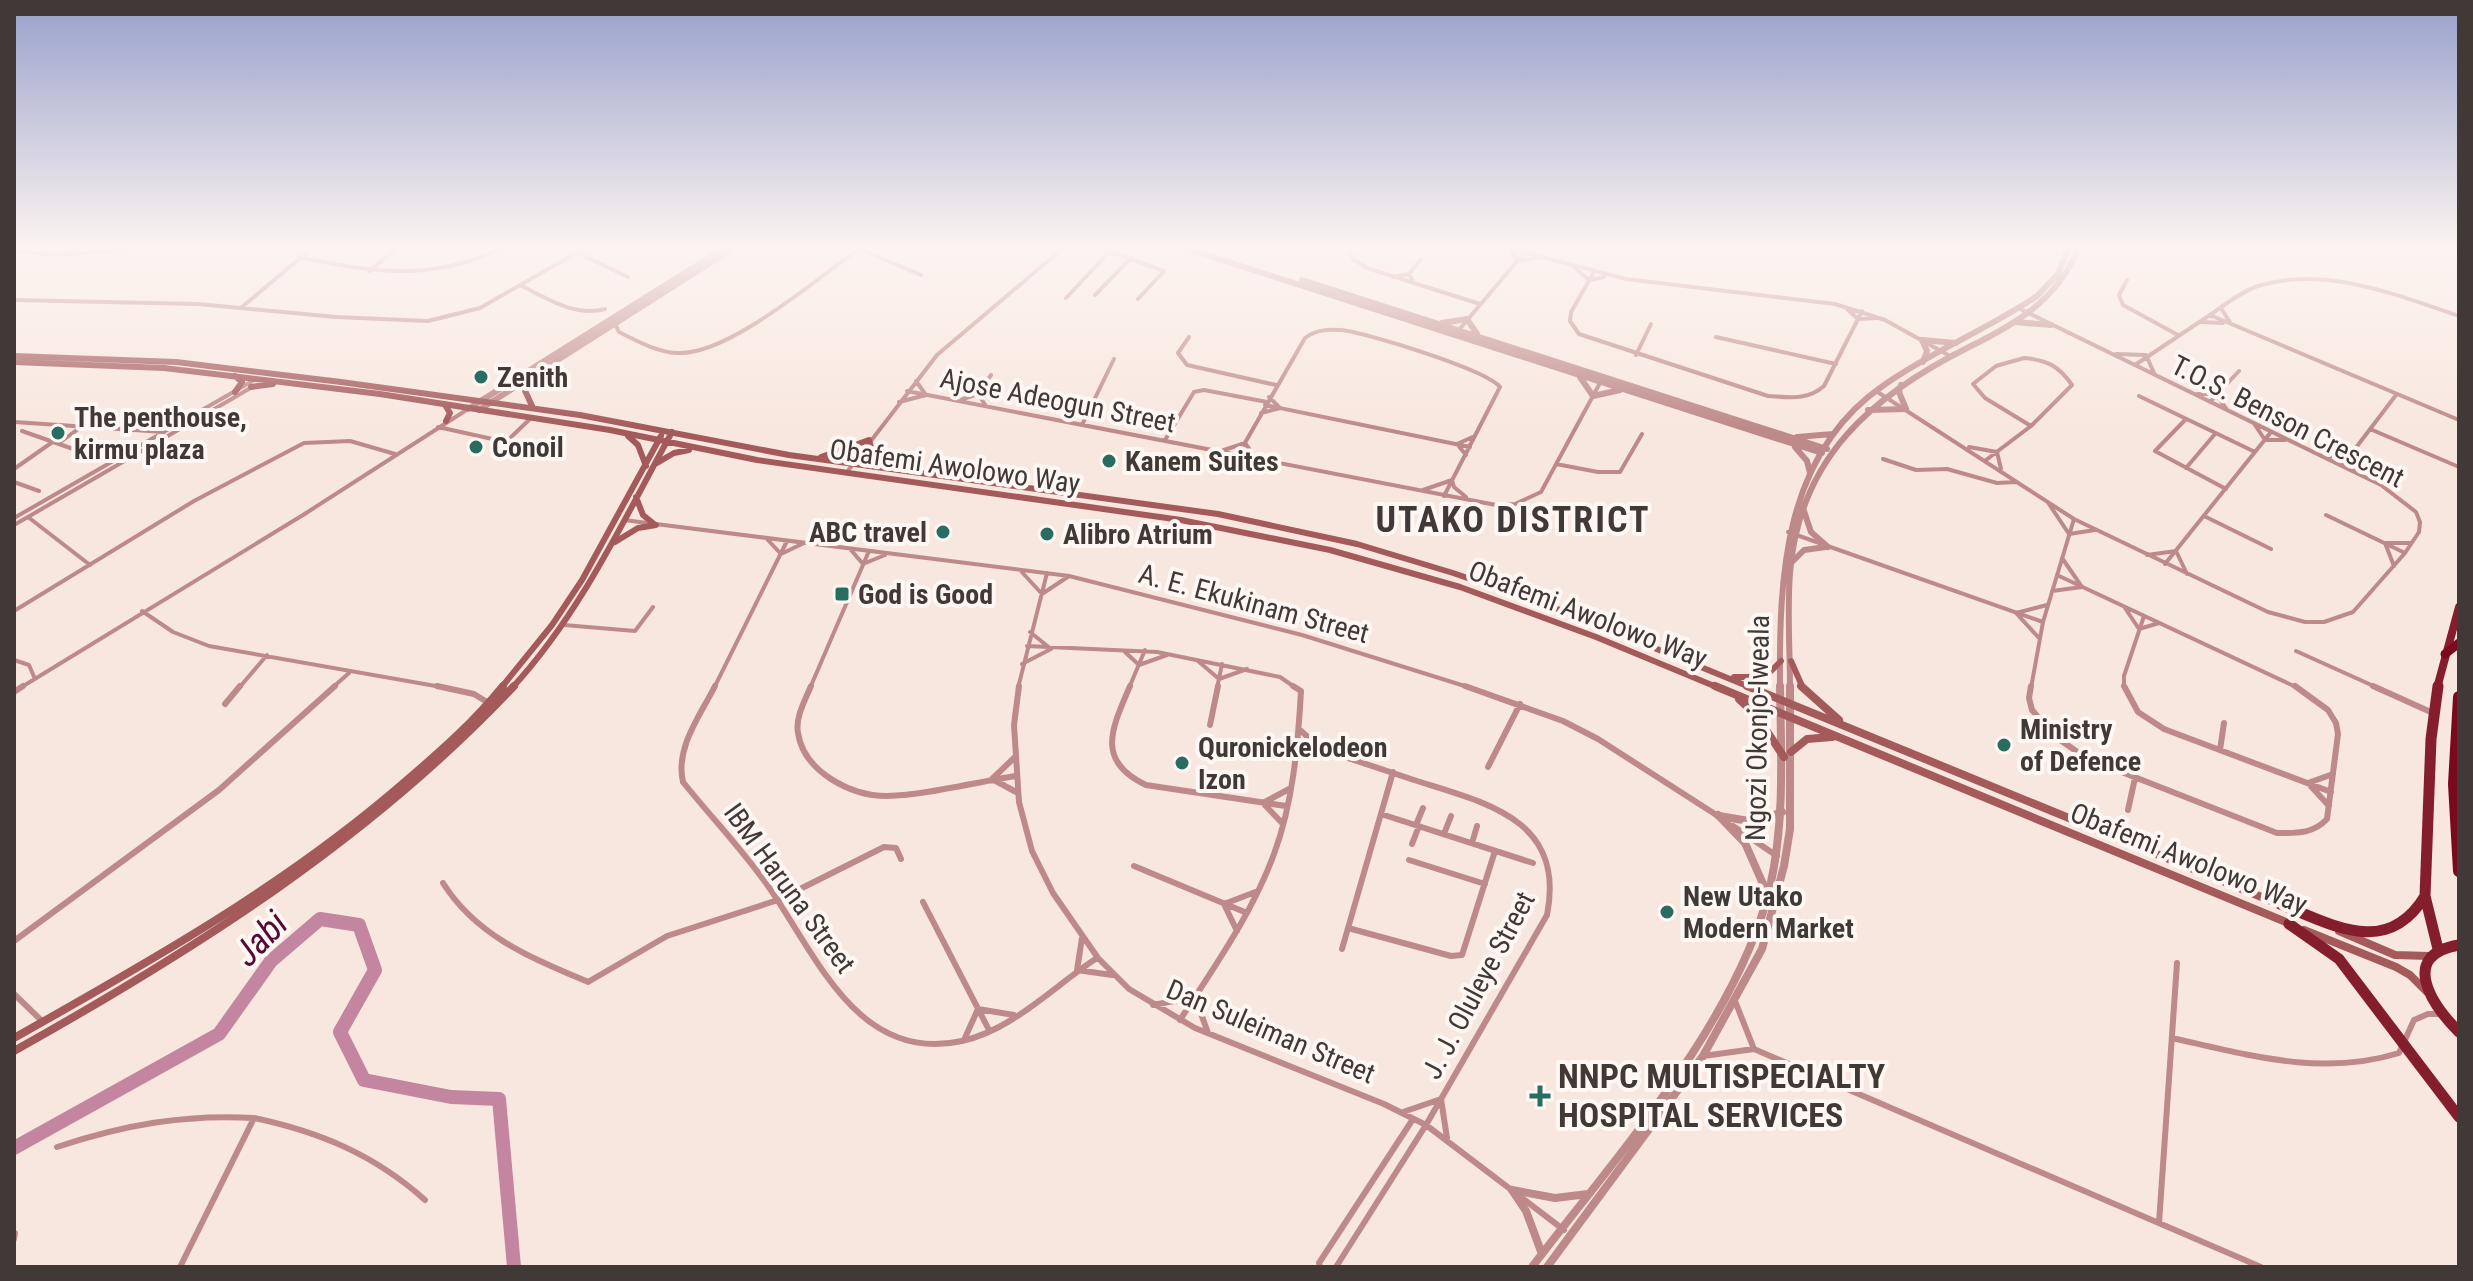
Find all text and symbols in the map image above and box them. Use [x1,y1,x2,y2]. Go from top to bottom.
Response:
street label: T.O.S. Benson Crescent [2166,348,2410,494]
place label: Zenith [497,361,568,394]
street label: Ajose Adeogun Street [937,361,1178,439]
marker: Zenith [472,368,490,386]
place label: The penthouse, kirmu plaza [74,401,247,466]
marker: The penthouse, kirmu plaza [49,424,67,442]
place label: Conoil [492,431,564,464]
street label: Obafemi Awolowo Way [828,433,1083,500]
marker: Conoil [467,438,485,456]
place label: Kanem Suites [1125,445,1279,478]
marker: Kanem Suites [1100,452,1118,470]
district label: UTAKO DISTRICT [1375,499,1651,541]
place label: ABC travel [809,516,927,549]
place label: Alibro Atrium [1063,518,1213,551]
marker: ABC travel [934,523,952,541]
marker: Alibro Atrium [1038,525,1056,543]
street label: Obafemi Awolowo Way [1464,554,1712,675]
street label: A. E. Ekukinam Street [1135,557,1373,650]
place label: God is Good [858,578,993,611]
marker: God is Good [833,585,851,603]
street label: Ngozi Okonjo-Iweala [1739,615,1776,841]
place label: Ministry of Defence [2020,713,2141,778]
place label: Quronickelodeon Izon [1198,731,1388,796]
marker: Ministry of Defence [1995,736,2013,754]
marker: Quronickelodeon Izon [1173,754,1191,772]
street label: Obafemi Awolowo Way [2066,796,2312,921]
street label: IBM Haruna Street [717,797,862,980]
place label: New Utako Modern Market [1683,880,1854,945]
street label: J. J. Oluleye Street [1415,886,1542,1085]
water label: Jabi [225,902,297,974]
marker: New Utako Modern Market [1658,903,1676,921]
street label: Dan Suleiman Street [1161,973,1380,1090]
place label: NNPC MULTISPECIALTY HOSPITAL SERVICES [1558,1056,1886,1135]
marker: NNPC MULTISPECIALTY HOSPITAL SERVICES [1529,1085,1551,1107]

